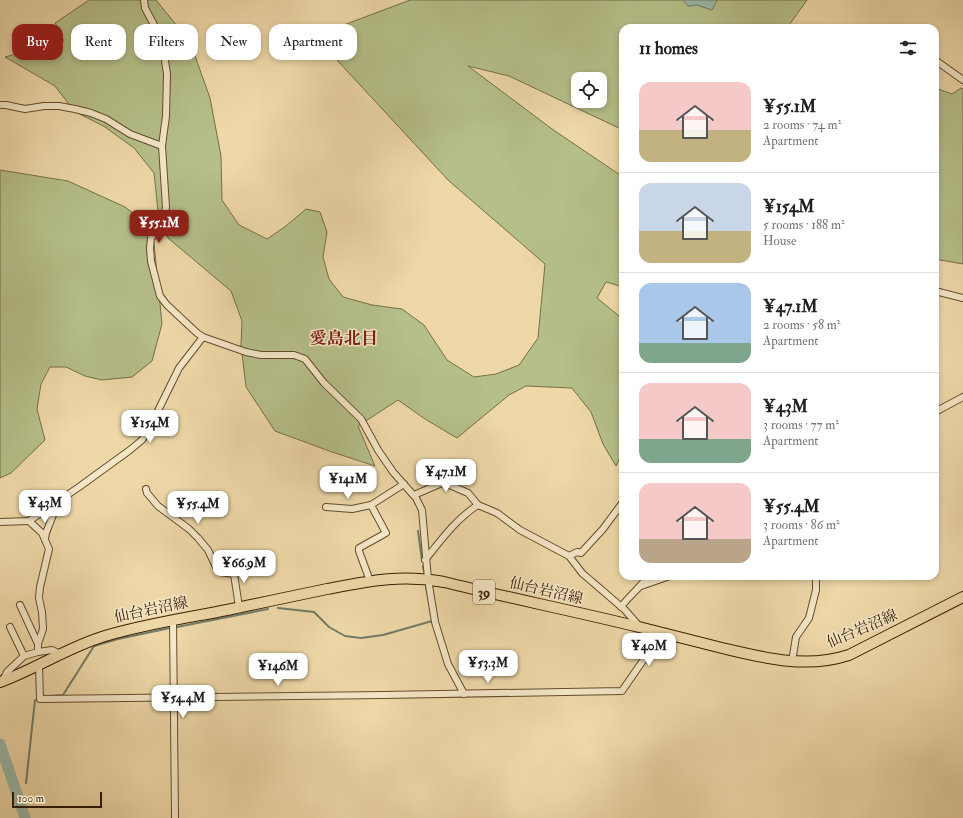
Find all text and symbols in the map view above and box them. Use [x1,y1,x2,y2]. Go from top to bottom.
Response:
chip: Buy [12,24,63,60]
chip: Rent [71,24,126,60]
chip: Filters [134,24,198,60]
chip: New [206,24,261,60]
chip: Apartment [269,24,357,60]
icon: filters [897,37,919,59]
text: 11 homes [639,38,698,59]
map controls [571,72,607,108]
button: locate [571,72,607,108]
text: ¥55.1M [763,96,816,117]
icon: home [671,98,719,146]
text: 2 rooms · 74 m² [763,117,841,133]
text: Apartment [763,133,819,149]
text: ¥154M [763,196,814,217]
icon: home [671,199,719,247]
pin: ¥55.1M [126,210,192,244]
text: ¥55.1M [139,215,179,231]
text: 5 rooms · 188 m² [763,217,845,233]
text: House [763,233,796,249]
text: ¥47.1M [763,296,818,317]
icon: home [671,299,719,347]
text: 2 rooms · 58 m² [763,317,841,333]
district label: 愛島北目 [310,328,378,349]
text: Apartment [763,333,819,349]
text: ¥43M [763,396,808,417]
icon: home [671,399,719,447]
pin: ¥154M [122,410,178,444]
text: ¥154M [130,415,170,431]
text: 3 rooms · 77 m² [763,417,839,433]
text: Apartment [763,433,819,449]
pin: ¥47.1M [413,459,479,493]
text: ¥47.1M [425,464,467,480]
pin: ¥141M [320,466,376,500]
text: ¥141M [329,471,367,487]
pin: ¥43M [21,490,69,524]
pin: ¥55.4M [165,491,231,525]
text: ¥43M [28,495,62,511]
text: ¥55.4M [176,496,220,512]
text: ¥55.4M [763,496,820,517]
icon: home [671,499,719,547]
text: 3 rooms · 86 m² [763,517,840,533]
text: Apartment [763,533,819,549]
pin: ¥66.9M [211,550,277,584]
text: ¥66.9M [222,555,266,571]
street label: 仙台岩沼線 [507,573,585,609]
road number: 39 [473,580,495,604]
street label: 仙台岩沼線 [112,593,190,627]
street label: 仙台岩沼線 [824,606,900,652]
pin: ¥40M [625,633,673,667]
text: ¥40M [631,638,667,654]
pin: ¥53.3M [455,650,521,684]
pin: ¥146M [250,653,306,687]
text: ¥53.3M [468,655,508,671]
text: ¥146M [258,658,298,674]
pin: ¥54.4M [150,685,216,719]
text: ¥54.4M [161,690,205,706]
scale bar [12,790,102,809]
text: 100 m [18,792,44,805]

